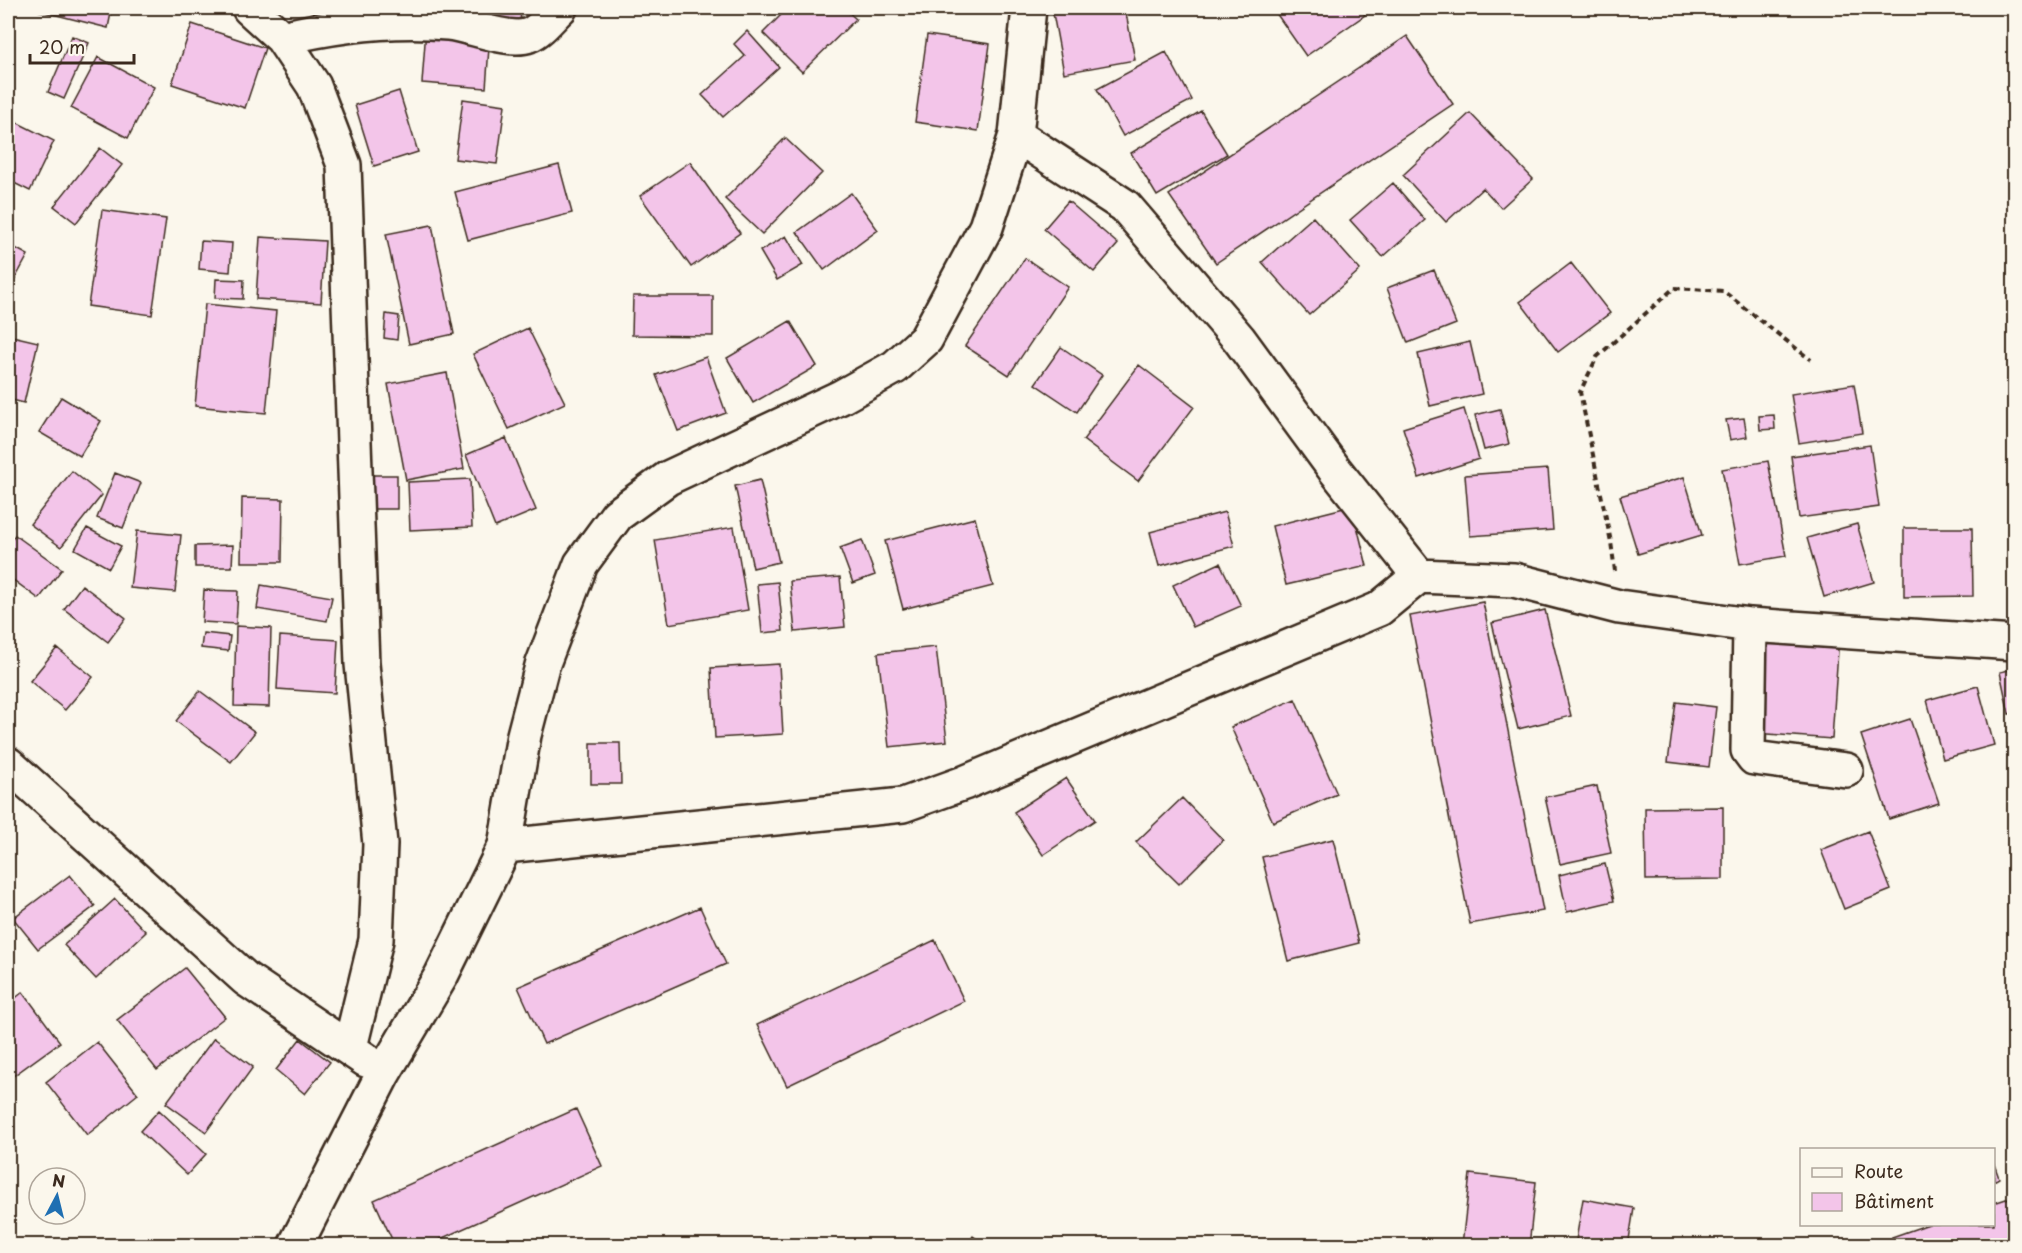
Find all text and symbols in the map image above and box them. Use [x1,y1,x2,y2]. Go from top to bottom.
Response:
scale bar [30,27,134,65]
text: 20 m [39,33,85,60]
legend [1800,1148,1995,1226]
text: Route [1854,1157,1904,1184]
north arrow [27,1166,87,1226]
text: N [51,1167,67,1193]
text: Bâtiment [1854,1187,1934,1214]

